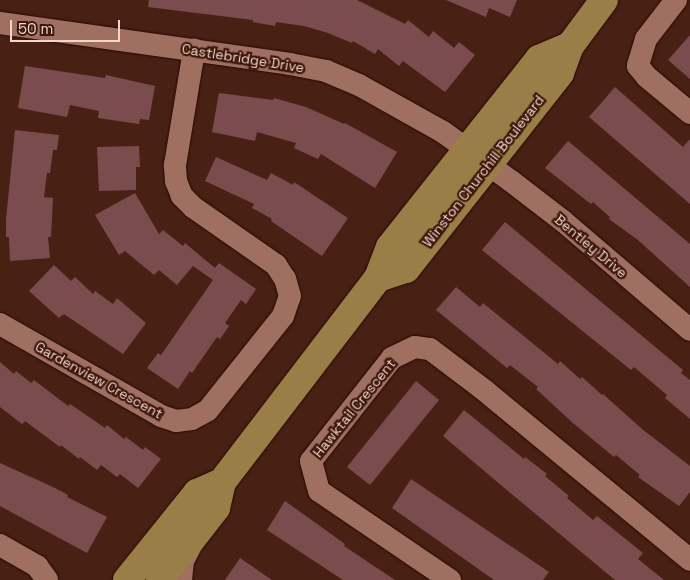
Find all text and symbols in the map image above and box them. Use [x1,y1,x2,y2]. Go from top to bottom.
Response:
scale bar [12,10,122,42]
text: 50 m [18,19,53,38]
street label: Castlebridge Drive [181,40,305,76]
street label: Winston Churchill Boulevard [419,92,547,250]
street label: Bentley Drive [551,211,631,281]
street label: Gardenview Crescent [32,338,166,422]
street label: Hawktail Crescent [309,355,399,461]

